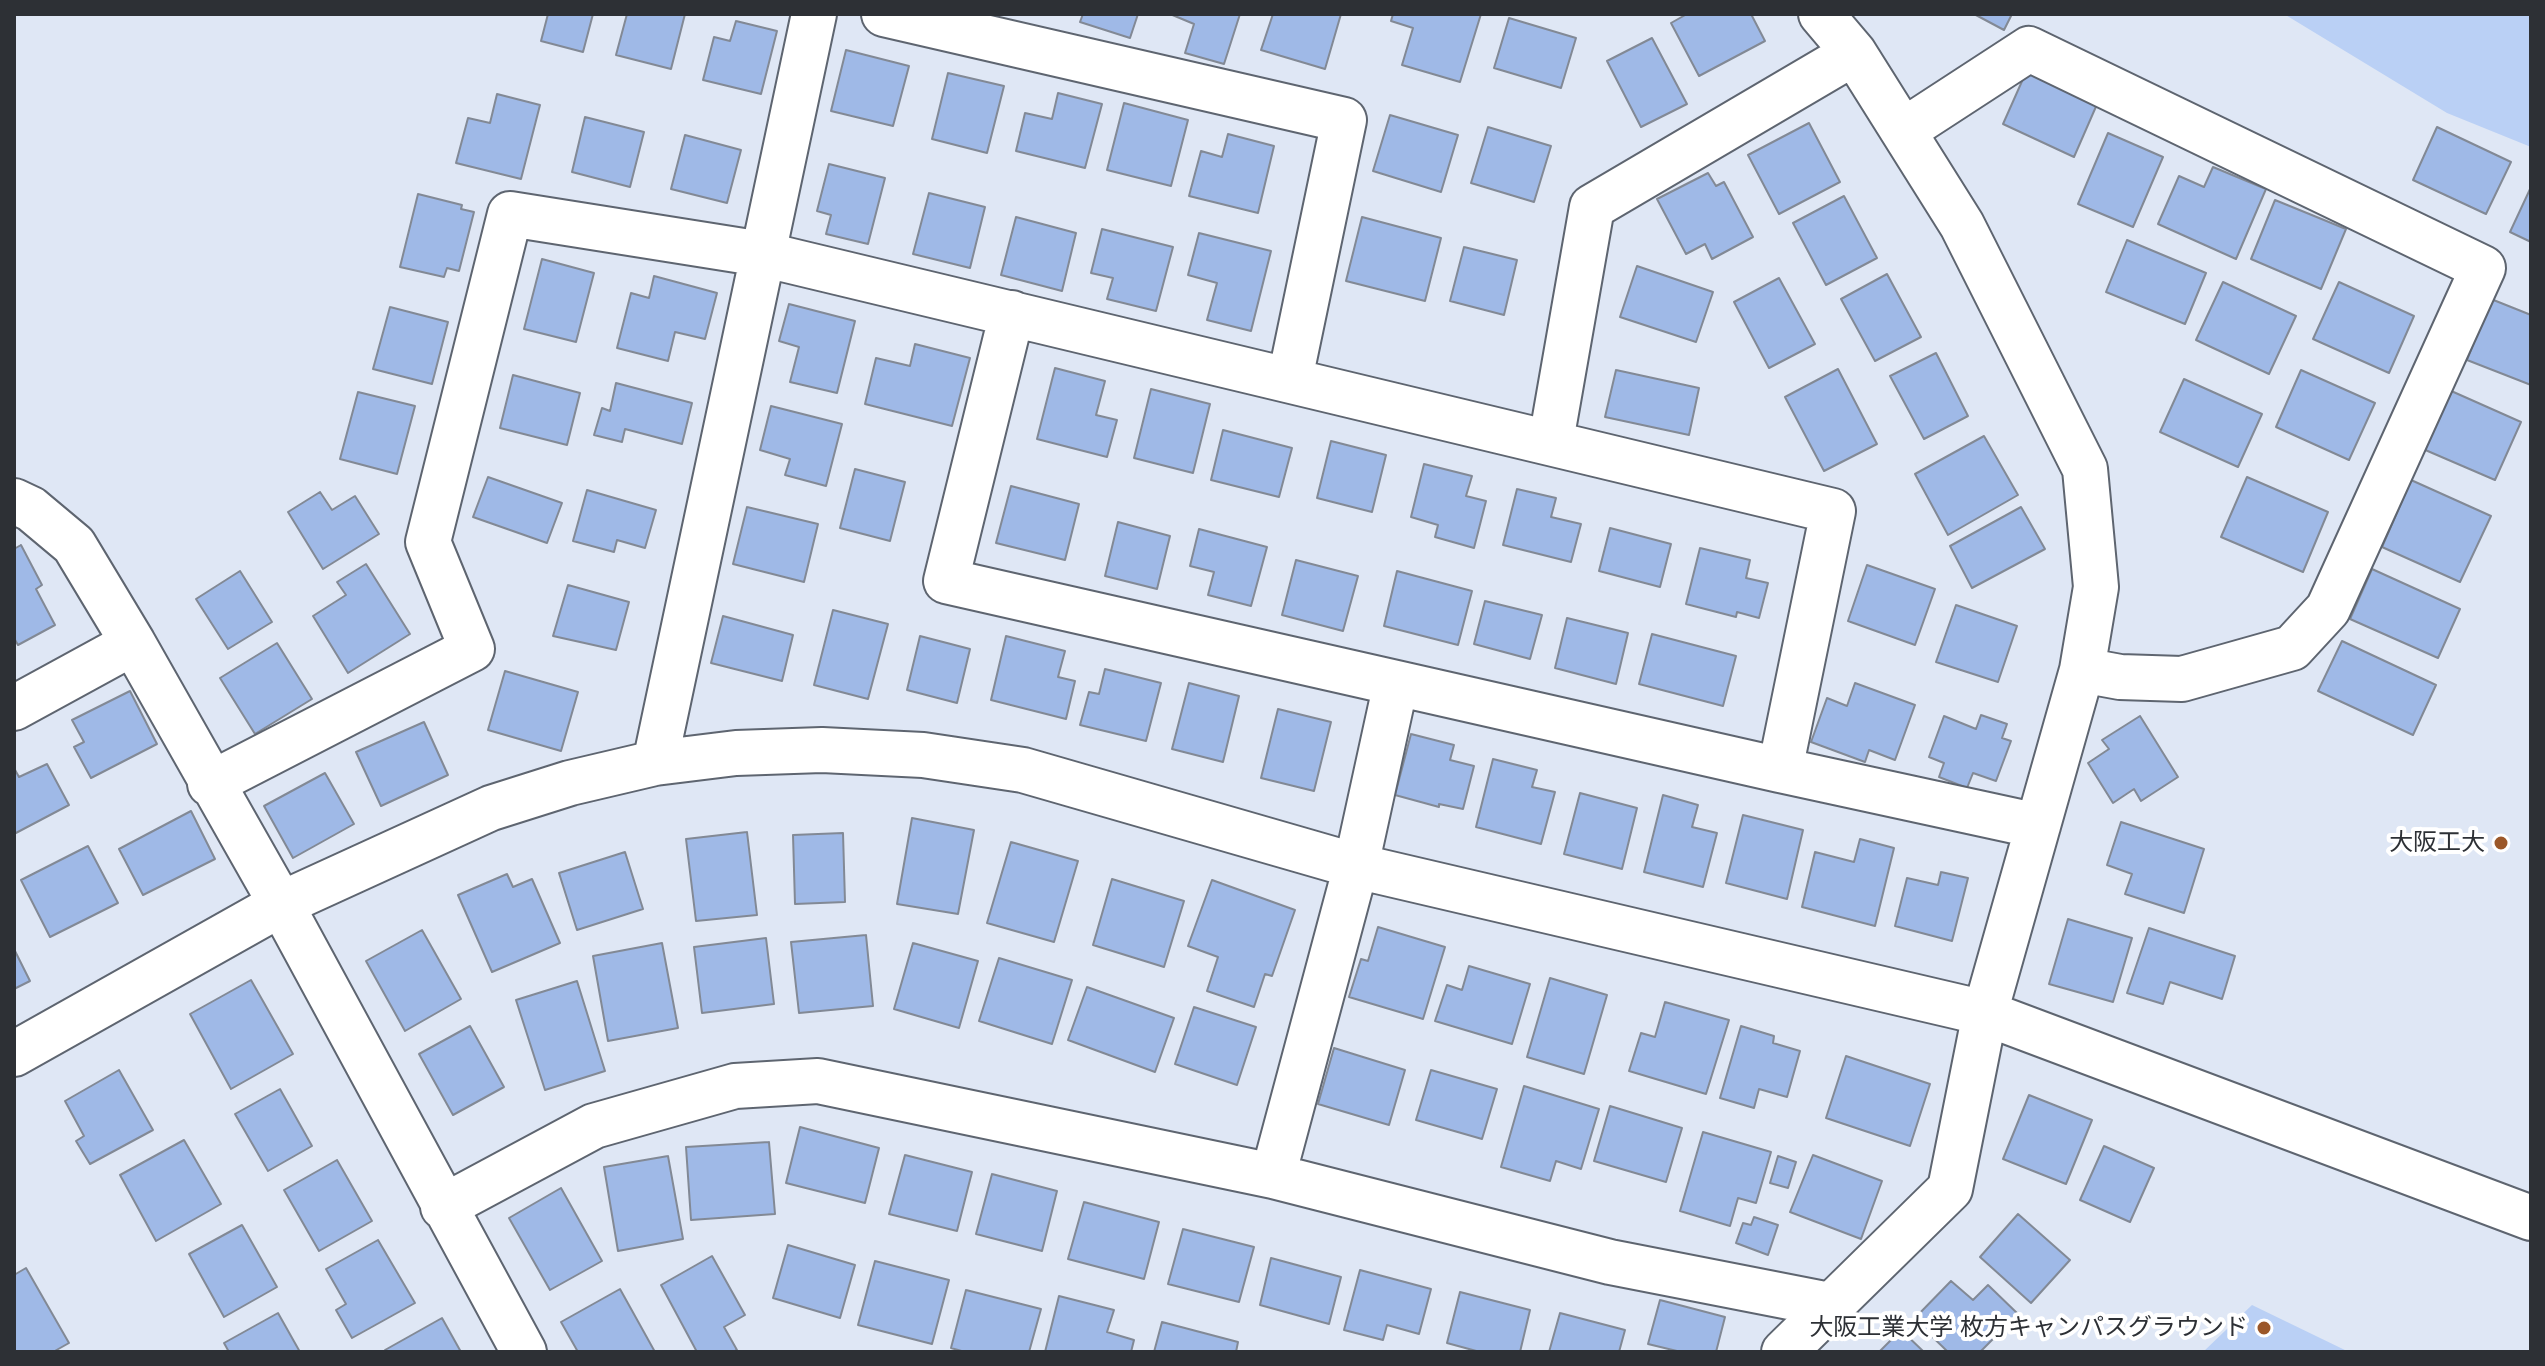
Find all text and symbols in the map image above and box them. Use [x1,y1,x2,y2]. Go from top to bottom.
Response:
place label: 大阪工大 [2389,829,2485,857]
marker: 大阪工大 [2492,834,2510,852]
place label: 大阪工業大学 枚方キャンパスグラウンド [1809,1314,2248,1342]
marker: 大阪工業大学 枚方キャンパスグラウンド [2255,1319,2273,1337]

